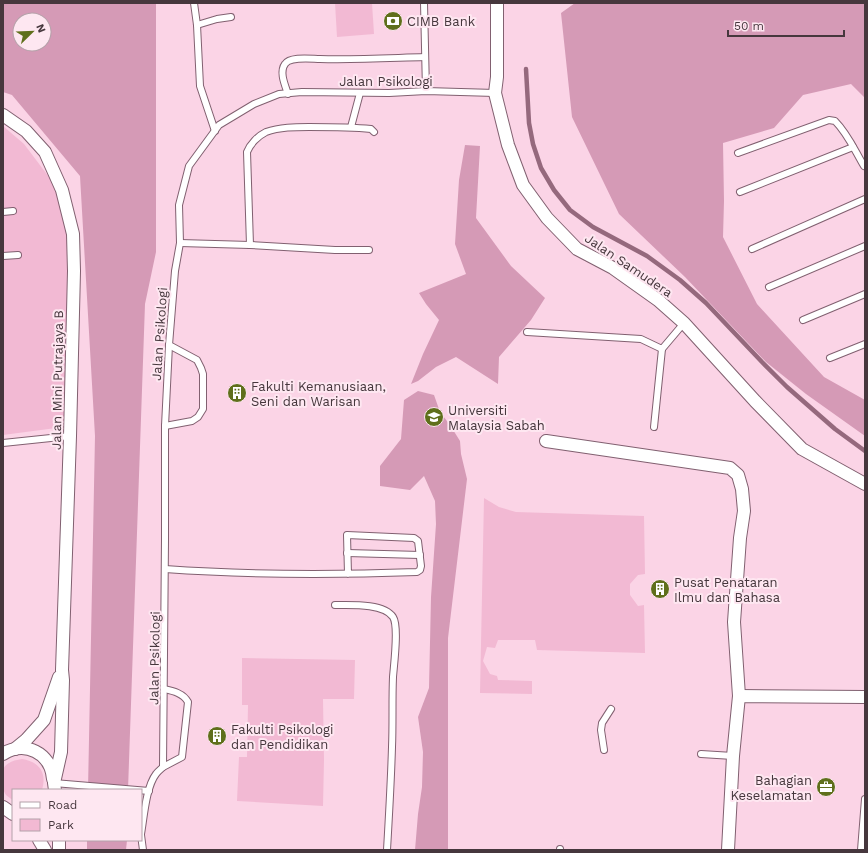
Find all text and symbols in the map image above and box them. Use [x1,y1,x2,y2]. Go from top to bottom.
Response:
bank icon: CIMB Bank [382,10,404,32]
north arrow [12,12,52,52]
scale bar [728,12,844,38]
place label: CIMB Bank [407,14,476,29]
text: 50 m [734,19,764,33]
text: N [33,22,48,35]
street label: Jalan Psikologi [339,74,433,89]
street label: Jalan Samudera [582,231,676,301]
street label: Jalan Psikologi [149,287,170,381]
street label: Jalan Mini Putrajaya B [49,310,66,450]
place label: Fakulti Kemanusiaan, Seni dan Warisan [251,379,386,409]
building icon: Fakulti Kemanusiaan, Seni dan Warisan [226,382,248,404]
place label: Universiti Malaysia Sabah [448,403,545,433]
school or university icon: Universiti Malaysia Sabah [423,406,445,428]
place label: Pusat Penataran Ilmu dan Bahasa [674,575,781,605]
building icon: Pusat Penataran Ilmu dan Bahasa [649,578,671,600]
street label: Jalan Psikologi [146,611,163,705]
place label: Fakulti Psikologi dan Pendidikan [231,722,333,752]
building icon: Fakulti Psikologi dan Pendidikan [206,725,228,747]
place label: Bahagian Keselamatan [730,773,812,803]
office icon: Bahagian Keselamatan [815,776,837,798]
legend [12,789,142,841]
text: Road [48,798,77,812]
text: Park [48,818,74,832]

